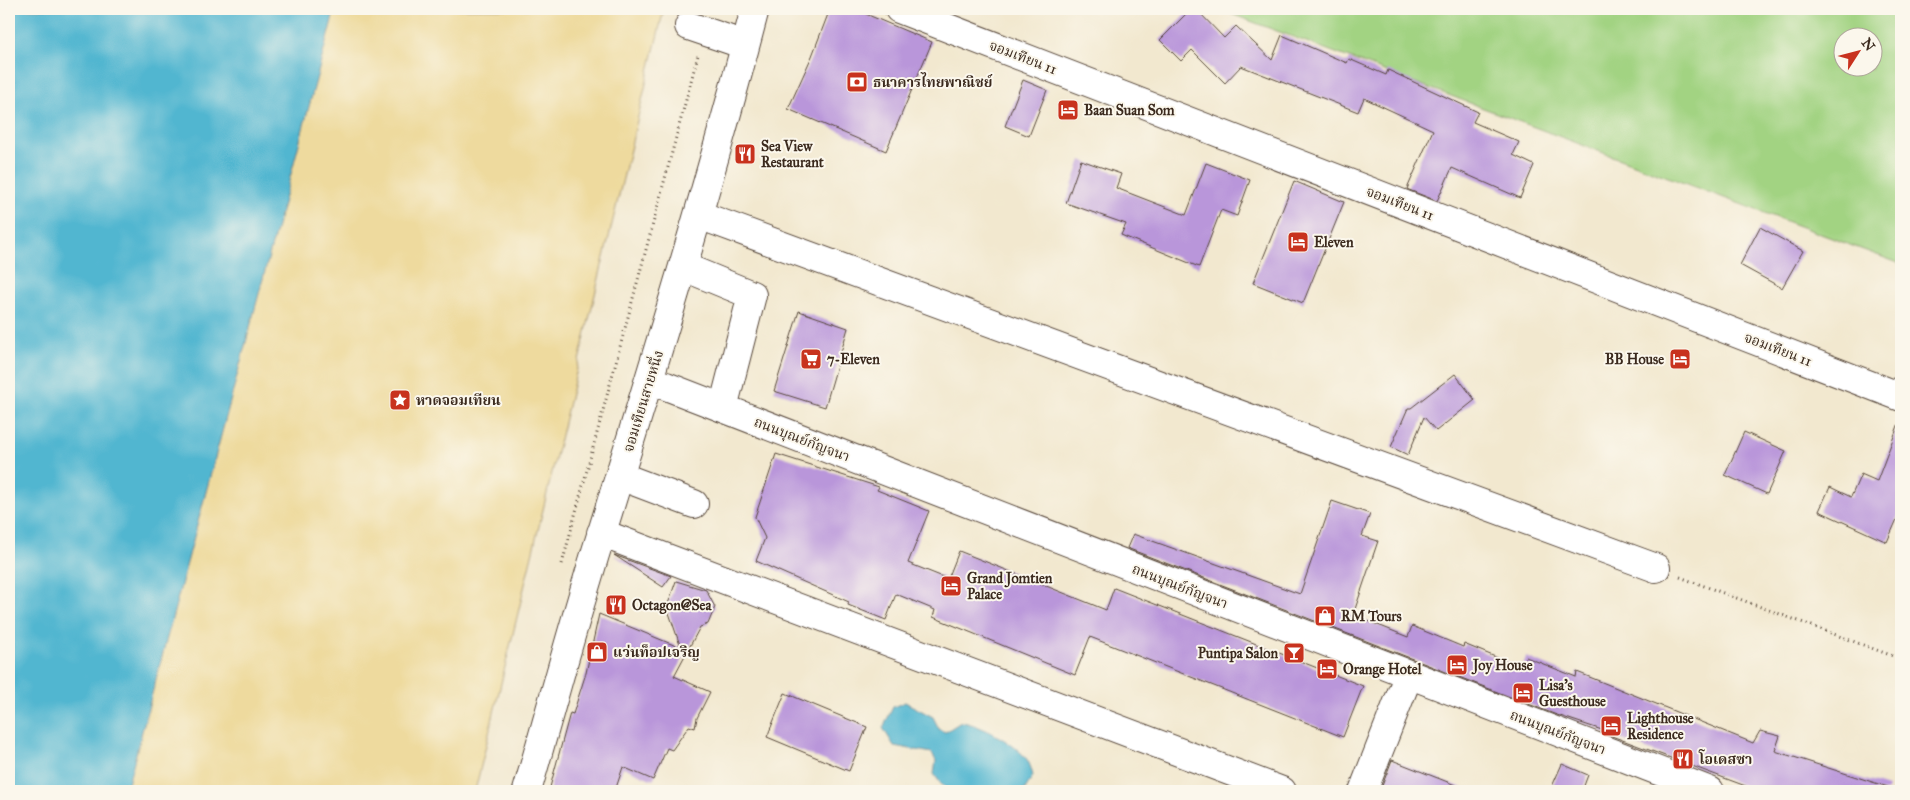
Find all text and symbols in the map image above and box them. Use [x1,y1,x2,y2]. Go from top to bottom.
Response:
north arrow [1832,28,1882,78]
text: N [1858,35,1879,55]
street label: จอมเทียน 11 [987,37,1059,78]
bank icon: ธนาคารไทยพาณิชย์ [845,70,869,94]
place label: ธนาคารไทยพาณิชย์ [873,72,993,91]
hotel icon: Baan Suan Som [1056,98,1080,122]
place label: Baan Suan Som [1084,102,1175,119]
place label: Sea View Restaurant [761,138,824,171]
restaurant icon: Sea View Restaurant [733,142,757,166]
street label: จอมเทียน 11 [1364,183,1436,224]
hotel icon: Eleven [1286,230,1310,254]
place label: Eleven [1314,234,1354,251]
street label: จอมเทียน 11 [1742,329,1814,370]
supermarket icon: 7-Eleven [799,347,823,371]
hotel icon: BB House [1668,347,1692,371]
street label: จอมเทียนสายหนึ่ง [618,348,667,454]
place label: 7-Eleven [827,351,880,368]
place label: BB House [1605,351,1664,368]
place icon: หาดจอมเทียน [388,388,412,412]
place label: หาดจอมเทียน [416,392,501,409]
street label: ถนนบุณย์กัญจนา [751,412,853,466]
street label: ถนนบุณย์กัญจนา [1129,559,1231,613]
place label: Grand Jomtien Palace [967,570,1053,603]
hotel icon: Grand Jomtien Palace [939,574,963,598]
restaurant icon: Octagon@Sea [604,593,628,617]
place label: Octagon@Sea [632,597,712,615]
shop icon: RM Tours [1313,604,1337,628]
place label: RM Tours [1341,608,1402,625]
shop icon: แว่นท็อปเจริญ [585,640,609,664]
bar icon: Puntipa Salon [1282,641,1306,665]
place label: แว่นท็อปเจริญ [613,644,700,661]
place label: Puntipa Salon [1198,645,1278,663]
hotel icon: Joy House [1445,653,1469,677]
hotel icon: Orange Hotel [1315,657,1339,681]
place label: Joy House [1471,657,1533,675]
place label: Orange Hotel [1343,661,1423,679]
place label: Lisa's Guesthouse [1539,677,1606,710]
hotel icon: Lisa's Guesthouse [1511,681,1535,705]
street label: ถนนบุณย์กัญจนา [1507,705,1609,759]
place label: Lighthouse Residence [1627,710,1694,743]
hotel icon: Lighthouse Residence [1599,714,1623,738]
restaurant icon: โอเดสซา [1671,747,1695,771]
place label: โอเดสซา [1698,749,1752,768]

